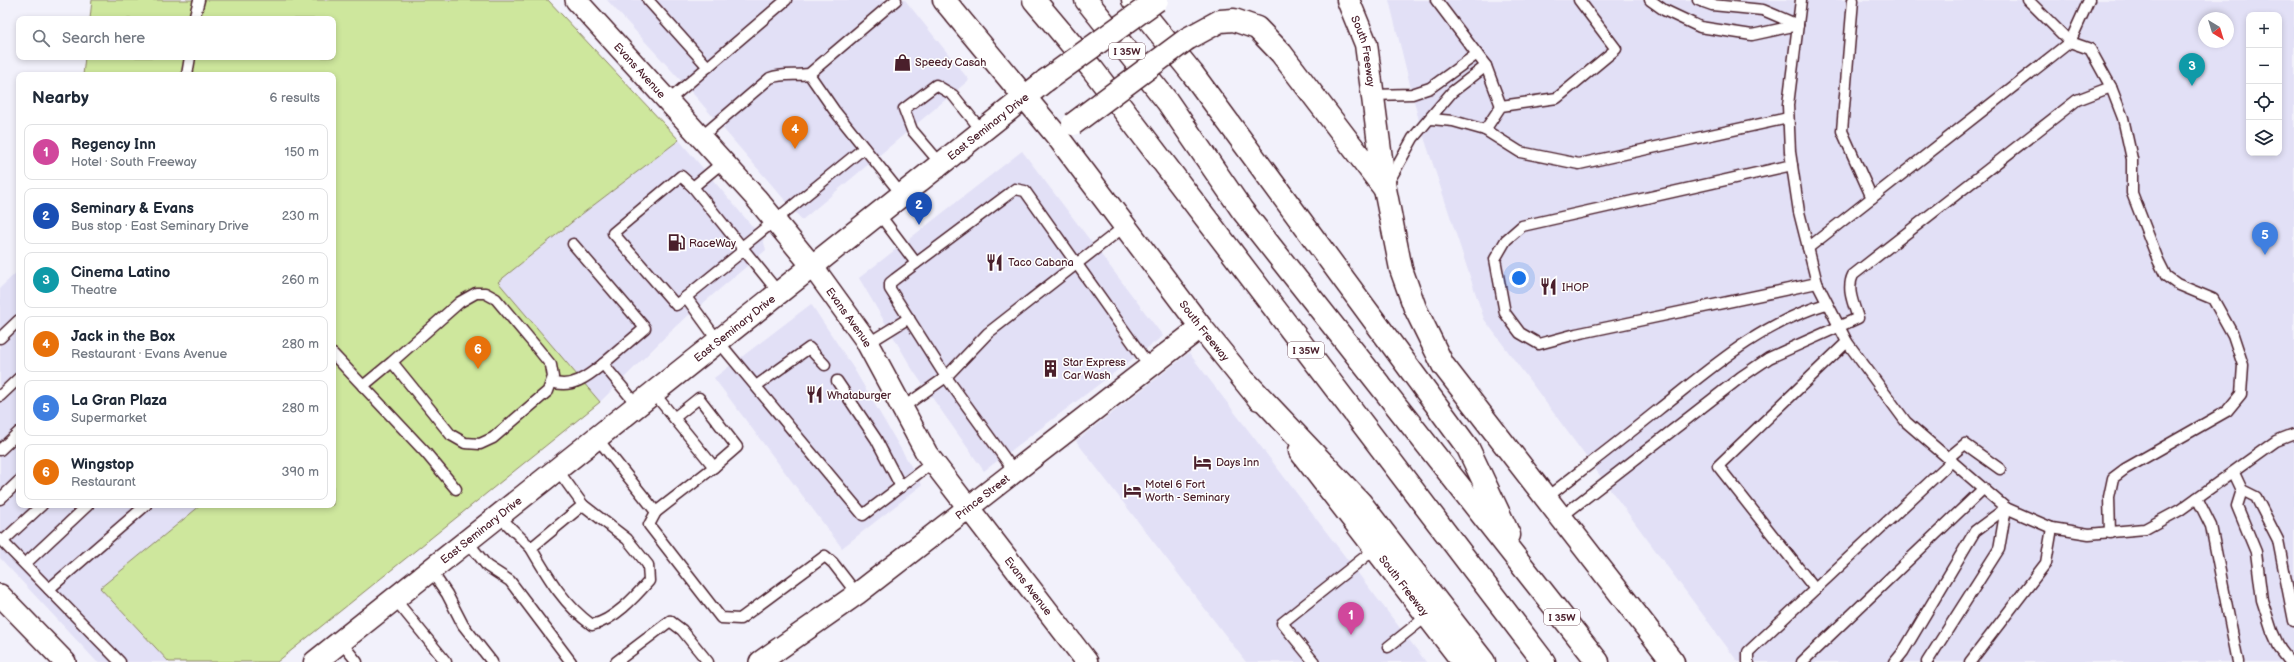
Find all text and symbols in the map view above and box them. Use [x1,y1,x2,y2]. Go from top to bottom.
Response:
north arrow [2198,12,2234,48]
map controls [2246,12,2282,156]
button: + [2246,12,2282,48]
street label: South Freeway [1348,14,1378,88]
search box [16,16,336,60]
icon: search [30,27,52,49]
text: Search here [62,29,145,48]
street label: Evans Avenue [611,40,668,101]
road number: I 35W [1109,43,1145,59]
button: − [2246,48,2282,84]
shop icon: Speedy Casah [892,52,912,72]
pin: 3 [2179,53,2205,86]
place label: Speedy Casah [915,56,986,69]
button: locate [2246,84,2282,120]
text: Nearby [32,88,89,108]
text: 6 results [270,90,320,106]
street label: East Seminary Drive [945,90,1032,163]
pin: 4 [782,116,808,149]
button: layers [2246,120,2282,156]
text: Regency Inn [71,135,156,154]
text: 1 [43,144,49,160]
text: 150 m [285,144,319,160]
text: Hotel · South Freeway [71,154,197,170]
pin: 2 [906,192,932,225]
text: Seminary & Evans [71,199,194,218]
text: 2 [42,208,50,224]
text: 230 m [282,208,319,224]
text: Bus stop · East Seminary Drive [71,218,249,234]
pin: 5 [2252,222,2278,255]
fuel station icon: RaceWay [666,233,686,253]
place label: RaceWay [689,237,736,250]
restaurant icon: Taco Cabana [985,252,1005,272]
place label: Taco Cabana [1008,256,1074,269]
text: Cinema Latino [71,263,170,282]
your location [1509,268,1529,288]
text: 3 [42,272,50,288]
text: 260 m [281,272,319,288]
restaurant icon: IHOP [1539,277,1559,297]
place label: IHOP [1562,281,1589,294]
text: Theatre [71,282,117,298]
street label: Evans Avenue [823,285,874,350]
street label: East Seminary Drive [691,292,778,365]
street label: South Freeway [1176,298,1232,364]
text: Jack in the Box [71,327,175,346]
text: 4 [42,336,50,352]
text: 280 m [282,336,319,352]
pin: 6 [465,336,491,369]
road number: I 35W [1288,342,1324,358]
text: Restaurant · Evans Avenue [71,346,227,362]
place label: Star Express Car Wash [1063,356,1126,382]
building icon: Star Express Car Wash [1040,358,1060,378]
restaurant icon: Whataburger [804,385,824,405]
place label: Whataburger [827,389,892,402]
text: La Gran Plaza [71,391,167,410]
text: 5 [42,400,50,416]
text: 280 m [282,400,319,416]
text: Supermarket [71,410,147,426]
hotel icon: Days Inn [1193,452,1213,472]
text: Wingstop [71,455,134,474]
place label: Days Inn [1216,456,1259,469]
text: 6 [42,464,50,480]
text: 390 m [282,464,319,480]
street label: Prince Street [953,472,1013,522]
text: Restaurant [71,474,136,490]
place label: Motel 6 Fort Worth - Seminary [1145,478,1230,504]
hotel icon: Motel 6 Fort Worth - Seminary [1122,480,1142,500]
street label: East Seminary Drive [438,494,525,567]
street label: South Freeway [1376,553,1431,619]
street label: Evans Avenue [1002,554,1055,618]
pin: 1 [1338,602,1364,635]
road number: I 35W [1544,609,1580,625]

